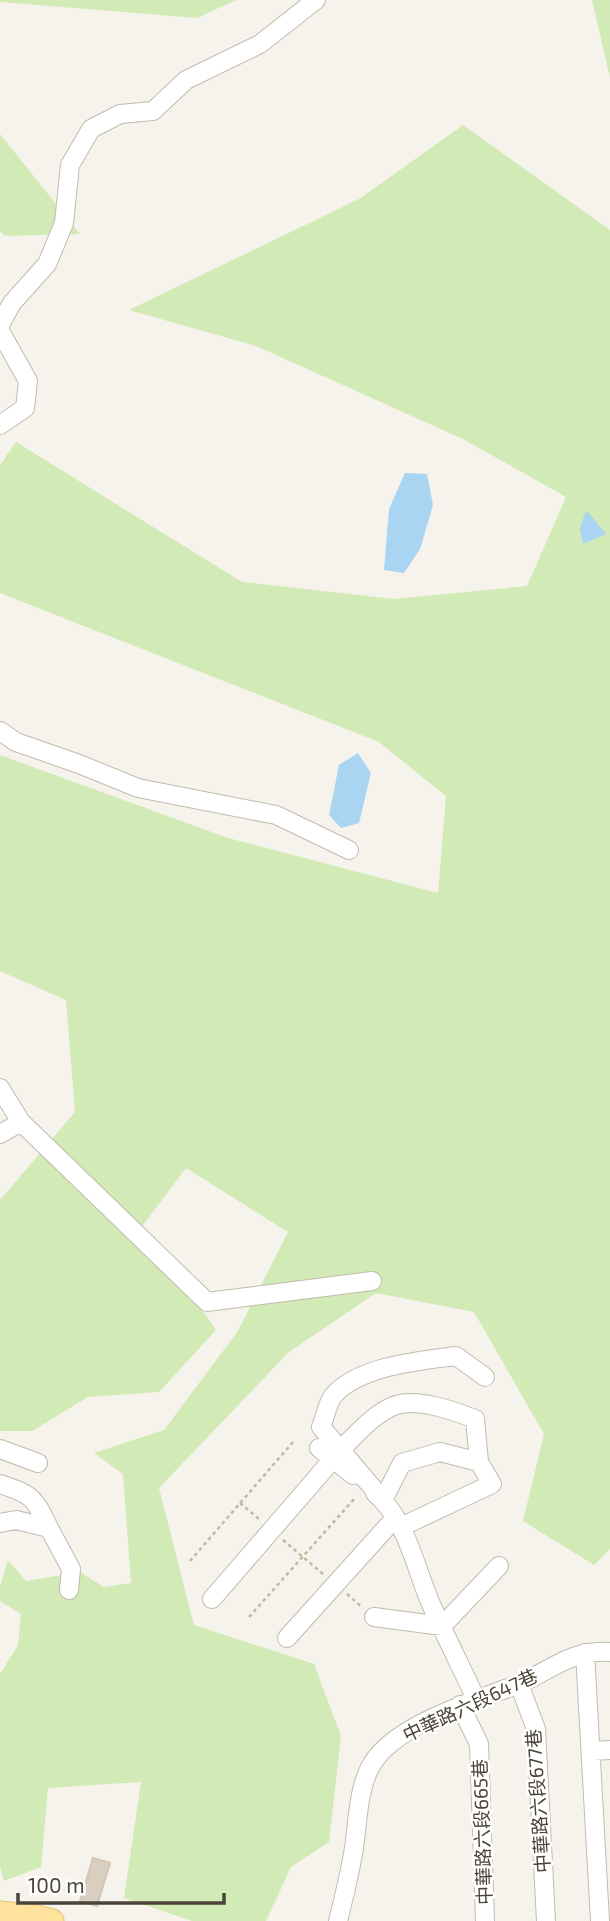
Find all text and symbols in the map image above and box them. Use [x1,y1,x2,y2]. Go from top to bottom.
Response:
street label: 中華路六段647巷 [399,1663,541,1746]
street label: 中華路六段677巷 [521,1728,554,1874]
street label: 中華路六段665巷 [467,1759,496,1905]
scale bar [18,1862,224,1906]
text: 100 m [28,1872,85,1897]

